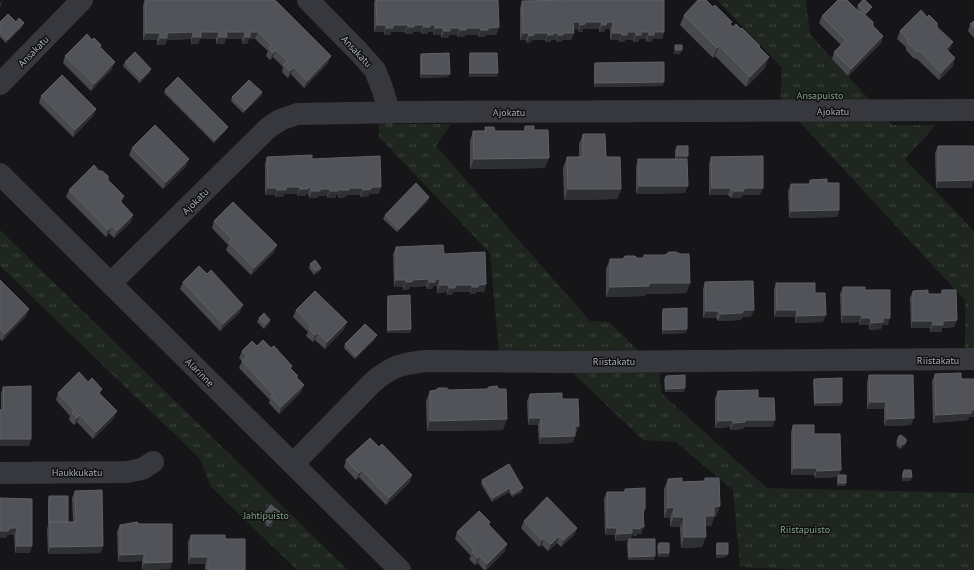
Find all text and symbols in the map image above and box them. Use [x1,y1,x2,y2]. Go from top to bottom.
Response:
street label: Ansakatu [15,33,52,70]
street label: Ansakatu [339,33,375,70]
park label: Ansapuisto [797,89,843,102]
street label: Ajokatu [817,105,849,118]
street label: Ajokatu [493,106,525,119]
street label: Ajokatu [179,185,211,217]
street label: Riistakatu [917,354,959,367]
street label: Alarinne [182,355,217,390]
street label: Riistakatu [593,355,635,368]
street label: Haukkukatu [52,466,102,479]
park label: Jahtipuisto [242,509,289,522]
park label: Riistapuisto [780,523,830,536]

